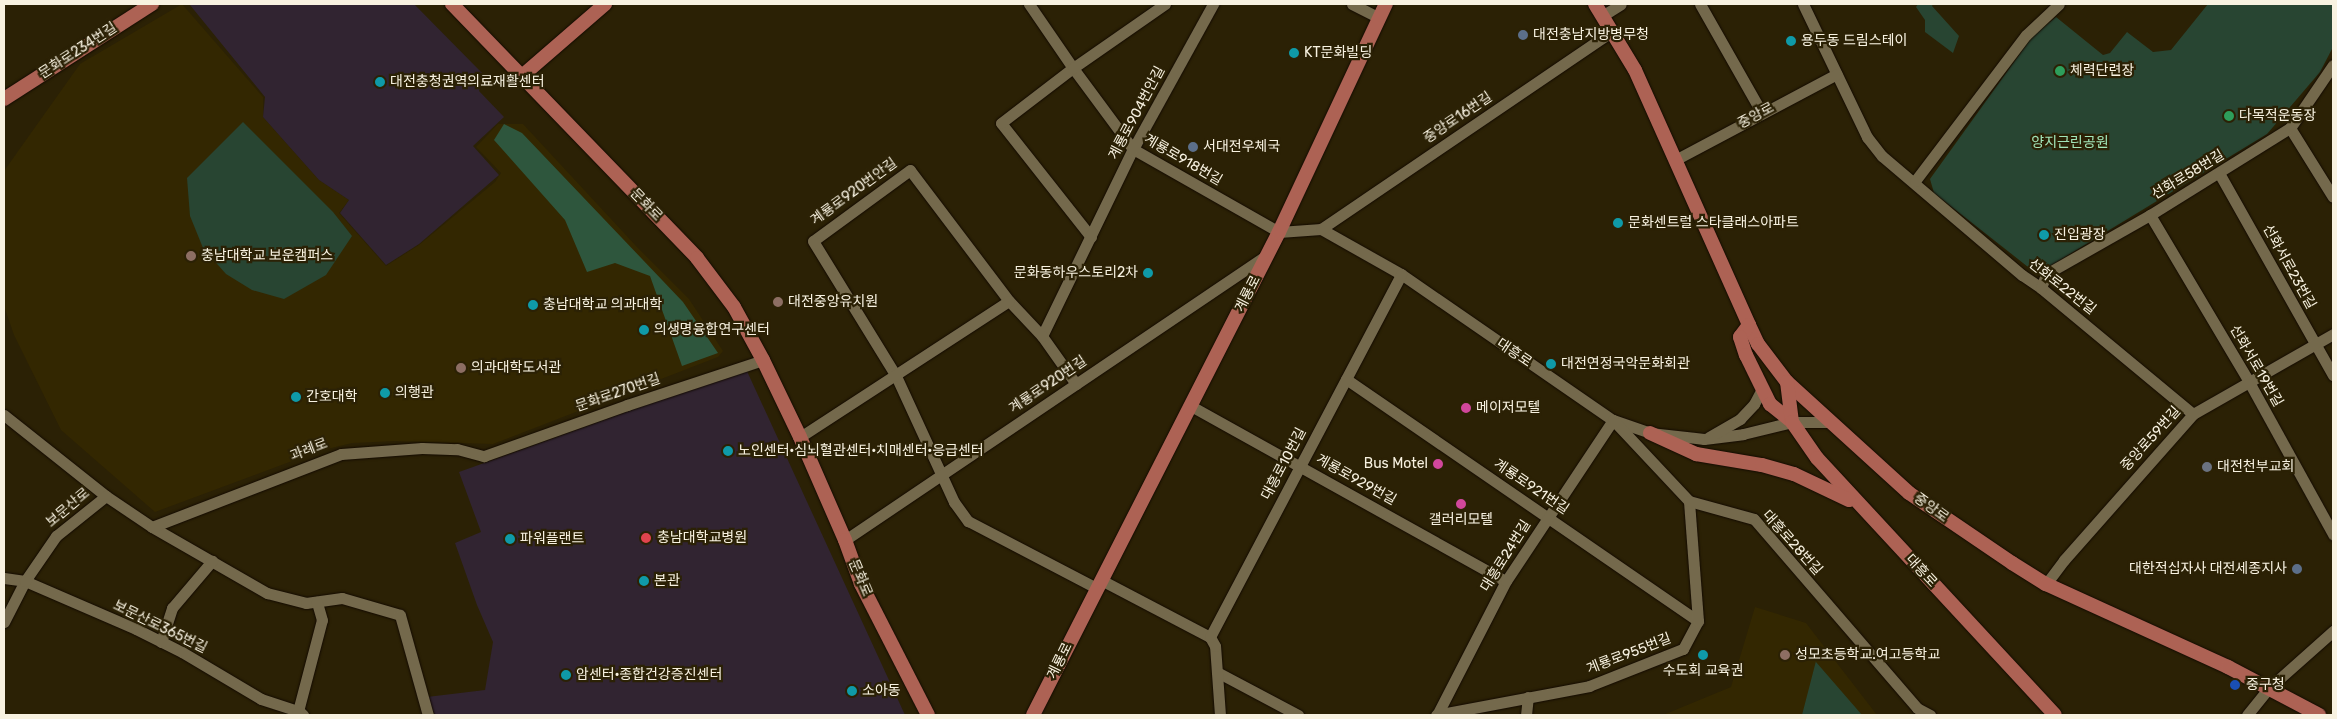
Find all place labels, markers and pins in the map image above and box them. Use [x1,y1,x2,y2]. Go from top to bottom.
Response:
place label: 대전충남지방병무청 [1533,27,1649,43]
marker: 대전충남지방병무청 [1517,29,1529,41]
place label: 용두동 드림스테이 [1801,33,1907,49]
marker: 용두동 드림스테이 [1785,35,1797,47]
place label: KT문화빌딩 [1304,45,1372,61]
marker: KT문화빌딩 [1288,47,1300,59]
place label: 체력단련장 [2070,63,2134,79]
marker: 체력단련장 [2054,65,2066,77]
place label: 대전충청권역의료재활센터 [390,74,545,90]
marker: 대전충청권역의료재활센터 [374,76,386,88]
place label: 다목적운동장 [2239,108,2316,124]
marker: 다목적운동장 [2223,110,2235,122]
place label: 서대전우체국 [1203,139,1280,155]
marker: 서대전우체국 [1187,141,1199,153]
place label: 문화센트럴 스타클래스아파트 [1628,215,1799,231]
marker: 문화센트럴 스타클래스아파트 [1612,217,1624,229]
place label: 진입광장 [2054,227,2106,243]
marker: 진입광장 [2038,229,2050,241]
place label: 충남대학교 보운캠퍼스 [201,248,333,264]
marker: 충남대학교 보운캠퍼스 [185,250,197,262]
place label: 문화동하우스토리2차 [1014,265,1138,281]
marker: 문화동하우스토리2차 [1142,267,1154,279]
place label: 대전중앙유치원 [788,294,878,310]
marker: 대전중앙유치원 [772,296,784,308]
place label: 충남대학교 의과대학 [543,297,662,313]
marker: 충남대학교 의과대학 [527,299,539,311]
place label: 의생명융합연구센터 [654,322,770,338]
marker: 의생명융합연구센터 [638,324,650,336]
place label: 대전연정국악문화회관 [1561,356,1690,372]
marker: 대전연정국악문화회관 [1545,358,1557,370]
place label: 의과대학도서관 [471,360,561,376]
marker: 의과대학도서관 [455,362,467,374]
place label: 의행관 [395,385,434,401]
marker: 의행관 [379,387,391,399]
place label: 간호대학 [306,389,358,405]
marker: 간호대학 [290,391,302,403]
place label: 메이저모텔 [1476,400,1540,416]
marker: 메이저모텔 [1460,402,1472,414]
place label: 노인센터·심뇌혈관센터·치매센터·응급센터 [738,443,984,459]
marker: 노인센터·심뇌혈관센터·치매센터·응급센터 [722,445,734,457]
place label: Bus Motel [1364,456,1428,472]
marker: Bus Motel [1432,458,1444,470]
place label: 대전천부교회 [2217,459,2294,475]
marker: 대전천부교회 [2201,461,2213,473]
marker: 갤러리모텔 [1455,498,1467,510]
place label: 갤러리모텔 [1429,512,1493,528]
place label: 충남대학교병원 [657,530,747,546]
place label: 파워플랜트 [520,531,584,547]
marker: 충남대학교병원 [639,531,653,545]
marker: 파워플랜트 [504,533,516,545]
place label: 대한적십자사 대전세종지사 [2129,561,2287,577]
marker: 대한적십자사 대전세종지사 [2291,563,2303,575]
place label: 본관 [654,573,680,589]
marker: 본관 [638,575,650,587]
place label: 성모초등학교.여고등학교 [1795,647,1940,663]
marker: 수도회 교육권 [1697,649,1709,661]
marker: 성모초등학교.여고등학교 [1779,649,1791,661]
place label: 수도회 교육권 [1663,663,1743,679]
place label: 암센터·종합건강증진센터 [576,667,722,683]
marker: 암센터·종합건강증진센터 [560,669,572,681]
place label: 중구청 [2246,677,2285,693]
marker: 중구청 [2228,678,2242,692]
place label: 소아동 [862,683,901,699]
marker: 소아동 [846,685,858,697]

